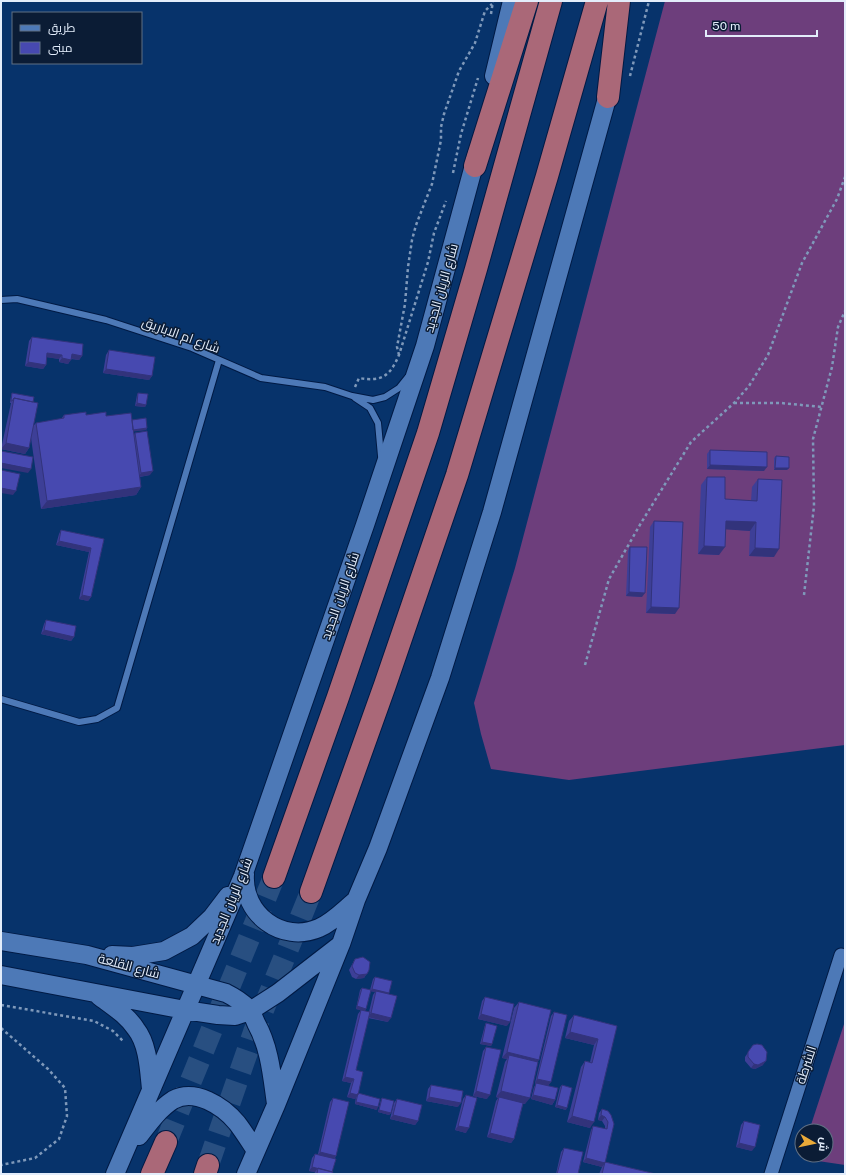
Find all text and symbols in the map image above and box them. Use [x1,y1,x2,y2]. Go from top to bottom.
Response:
legend [12,12,142,64]
scale bar [706,12,817,38]
text: 50 m [712,19,740,33]
text: طريق [48,21,76,35]
text: مبنى [48,41,73,55]
street label: شارع الريان الجديد [421,242,462,334]
street label: شارع ام الاباريق [139,314,222,358]
street label: شارع الريان الجديد [318,550,363,642]
street label: شارع الريان الجديد [207,856,256,947]
street label: شارع القلعة [96,951,162,982]
street label: الشرطة [793,1044,819,1086]
north arrow [794,1123,834,1163]
text: ش [816,1136,831,1152]

